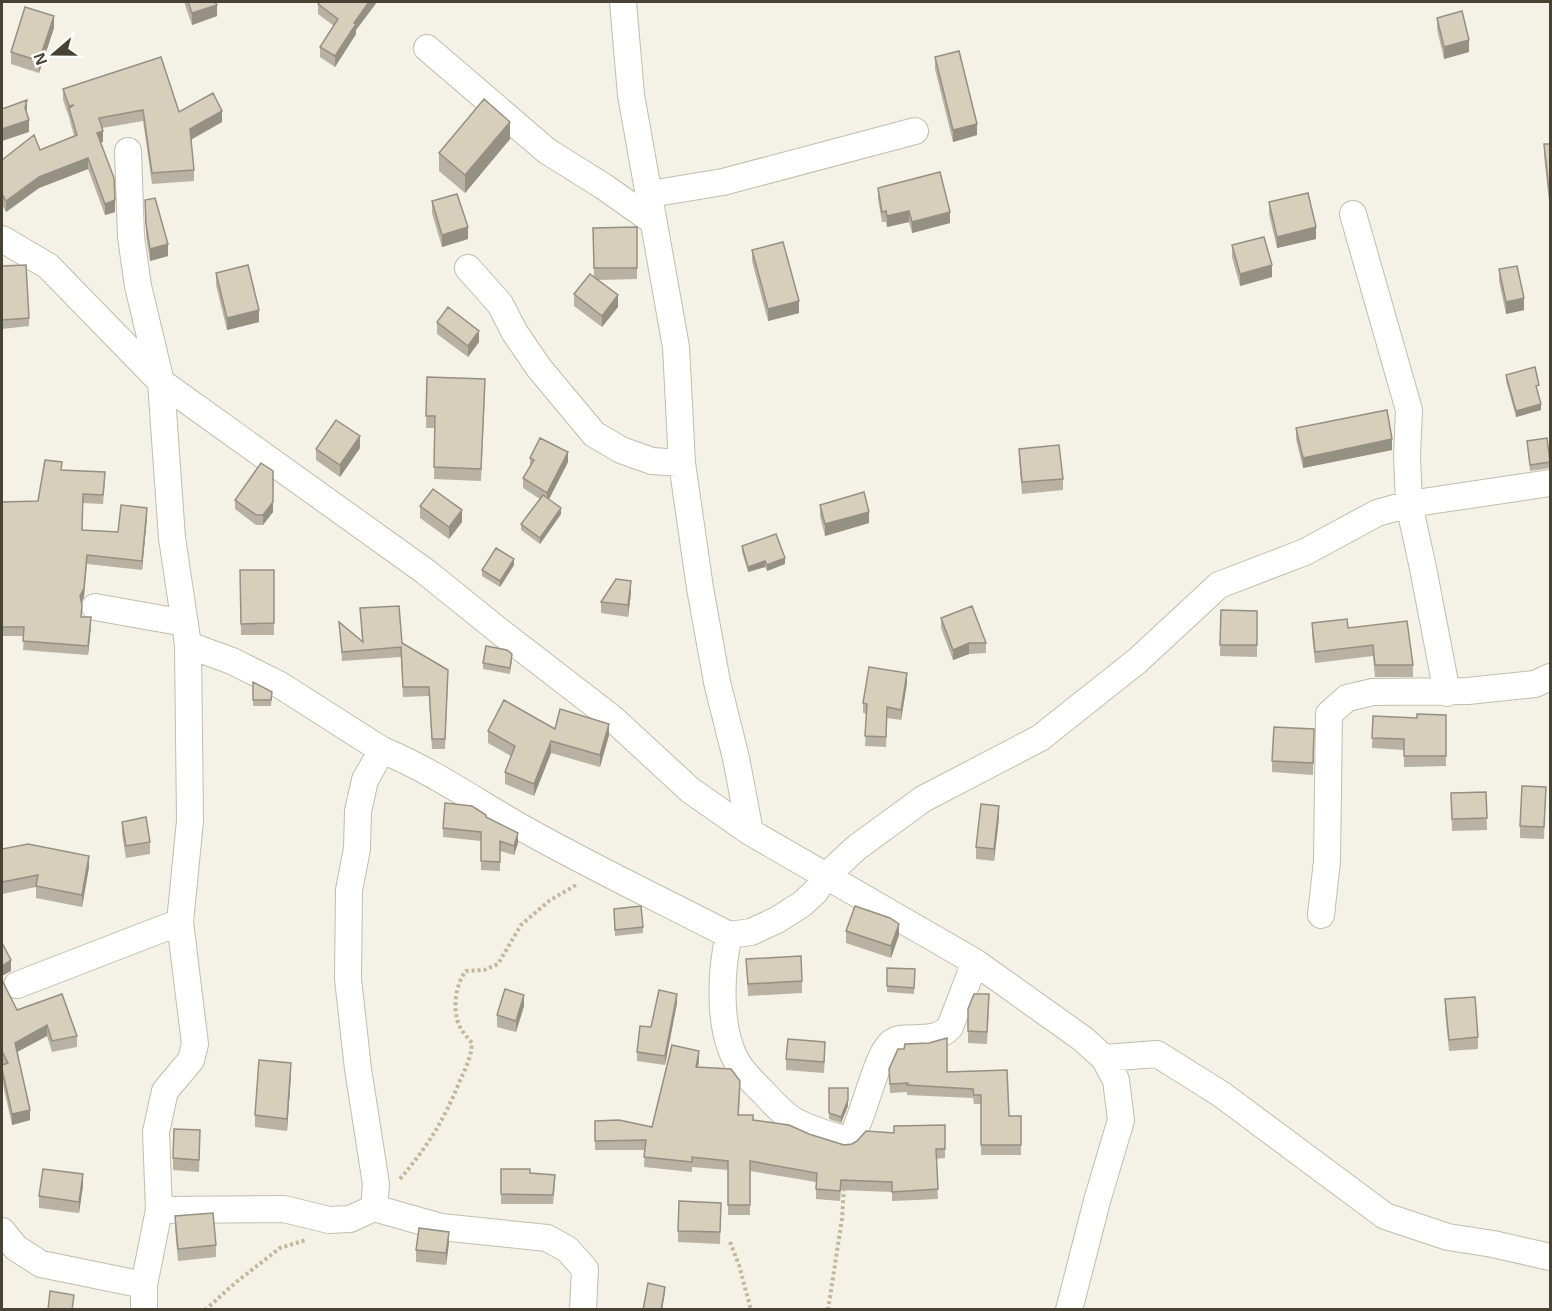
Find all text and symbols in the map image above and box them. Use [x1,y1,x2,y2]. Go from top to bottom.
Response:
north arrow [24,24,84,84]
text: N [30,51,50,67]

